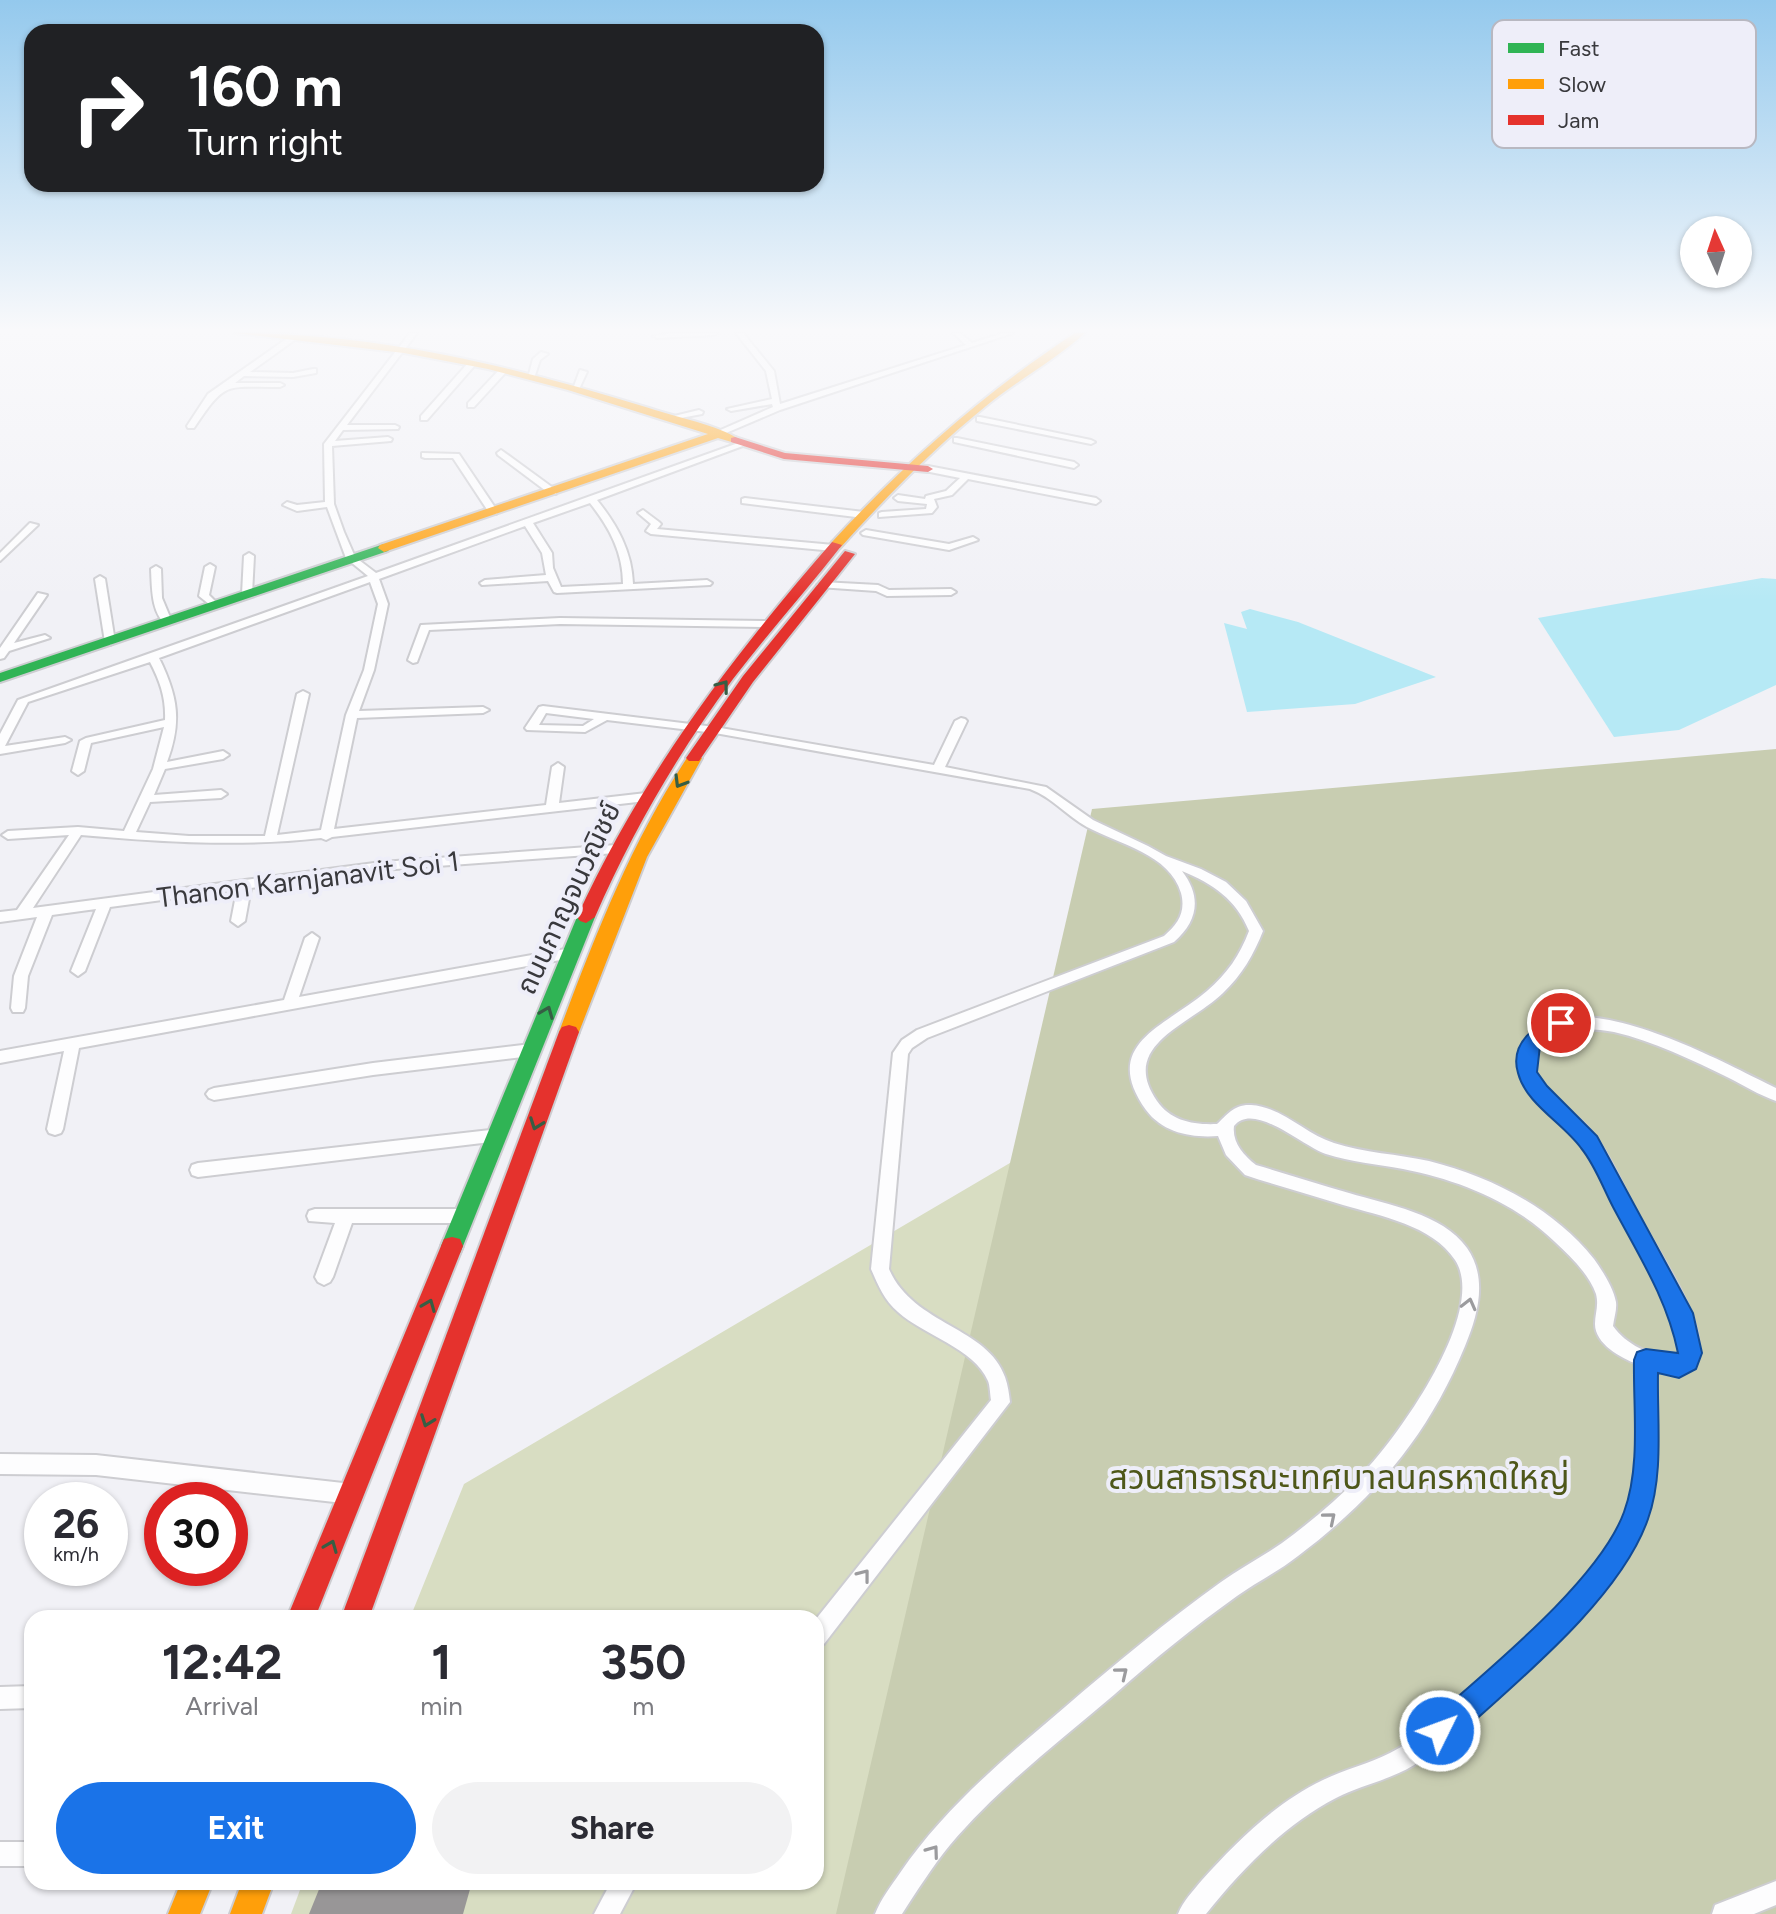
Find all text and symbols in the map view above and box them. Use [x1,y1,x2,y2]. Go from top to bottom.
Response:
legend [1492,20,1756,148]
text: Fast [1558,35,1600,62]
text: 160 m [188,53,343,120]
icon: right [56,56,160,160]
text: Slow [1558,71,1607,98]
text: Jam [1558,107,1599,134]
text: Turn right [188,121,343,164]
north arrow [1680,216,1752,288]
map controls [1680,216,1752,288]
one-way arrow [713,680,727,695]
one-way arrow [674,773,690,788]
street label: ถนนกาญจนวณิชย์ [509,796,627,999]
street label: Thanon Karnjanavit Soi 1 [155,844,461,914]
pin [1527,989,1595,1057]
icon: arrive [1539,1001,1583,1045]
one-way arrow [537,1006,553,1020]
one-way arrow [529,1116,546,1130]
one-way arrow [1460,1298,1477,1312]
one-way arrow [419,1299,436,1313]
one-way arrow [420,1413,437,1427]
park label: สวนสาธารณะเทศบาลนครหาดใหญ่ [1108,1457,1570,1498]
speed limit sign: 30 [144,1482,248,1586]
text: 26 [53,1500,99,1548]
one-way arrow [1321,1513,1335,1528]
one-way arrow [321,1540,337,1554]
text: km/h [53,1542,99,1566]
one-way arrow [855,1569,869,1584]
text: 12:42 [162,1633,282,1691]
text: 1 [431,1633,452,1691]
text: 350 [601,1633,686,1691]
one-way arrow [1113,1668,1127,1683]
position arrow [1398,1689,1482,1773]
text: Arrival [185,1690,259,1722]
text: min [420,1690,463,1722]
text: m [632,1690,654,1722]
button: Exit [56,1782,416,1874]
button: Share [432,1782,792,1874]
one-way arrow [923,1845,937,1859]

